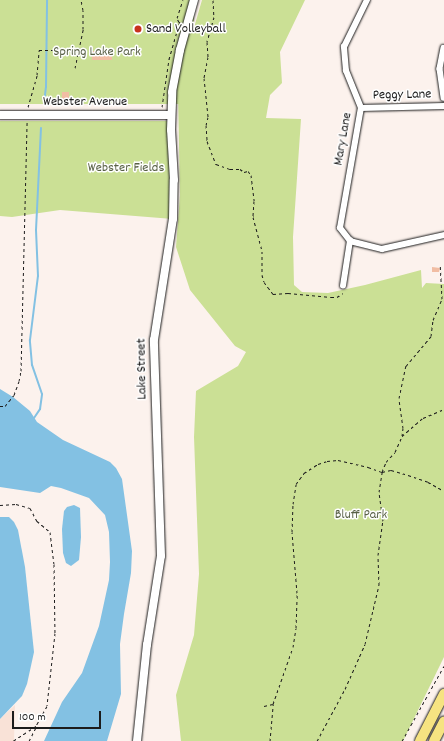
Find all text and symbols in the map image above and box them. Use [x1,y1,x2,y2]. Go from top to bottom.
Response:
place label: Sand Volleyball [146,21,226,37]
marker: Sand Volleyball [133,24,143,34]
park label: Spring Lake Park [53,44,141,60]
street label: Peggy Lane [373,86,431,104]
street label: Webster Avenue [43,94,127,110]
street label: Mary Lane [330,111,356,167]
park label: Webster Fields [88,160,164,176]
street label: Lake Street [133,338,151,400]
park label: Bluff Park [335,507,387,523]
scale bar [14,703,103,729]
text: 100 m [19,709,46,726]

